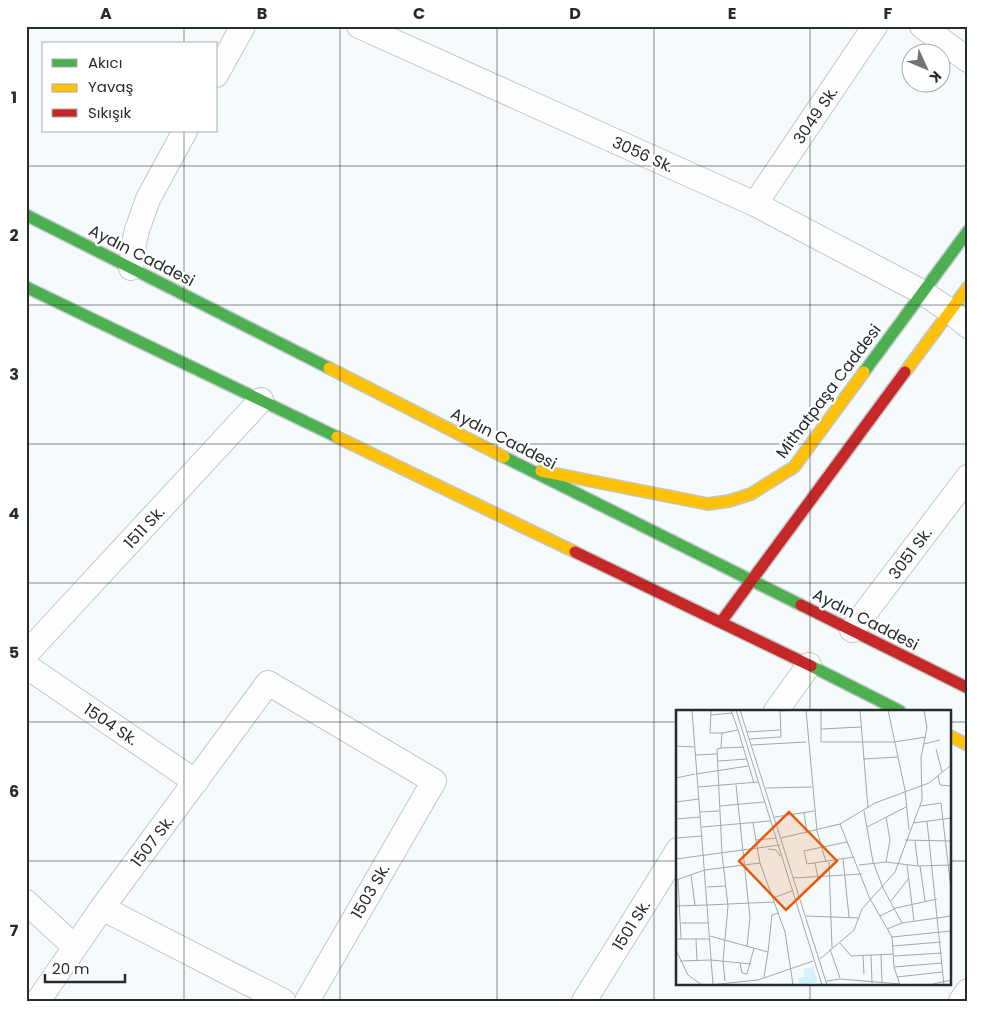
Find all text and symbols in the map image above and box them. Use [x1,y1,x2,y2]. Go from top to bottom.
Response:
text: A [100,2,112,25]
text: B [257,2,267,25]
text: C [413,2,425,25]
text: D [569,2,581,25]
text: E [728,2,736,25]
text: F [884,2,893,25]
legend [42,42,218,132]
north arrow [902,42,952,92]
text: Akıcı [88,52,122,73]
text: K [925,67,946,88]
text: Yavaş [88,76,133,97]
street label: 3049 Sk. [788,82,843,149]
text: 1 [11,86,17,109]
text: Sıkışık [88,102,131,123]
street label: 3056 Sk. [608,131,677,178]
street label: Aydın Caddesi [85,219,199,292]
text: 2 [9,224,19,247]
street label: Mithatpaşa Caddesi [770,319,886,463]
text: 3 [9,363,19,386]
street label: Aydın Caddesi [447,402,561,475]
street label: 1511 Sk. [119,501,170,554]
text: 4 [9,502,20,525]
street label: 3051 Sk. [883,522,938,584]
street label: Aydın Caddesi [809,583,923,656]
text: 5 [9,641,19,664]
street label: 1504 Sk. [79,698,142,751]
inset map [676,710,952,984]
text: 6 [9,780,19,803]
street label: 1507 Sk. [125,811,179,872]
street label: 1503 Sk. [345,860,395,923]
street label: 1501 Sk. [607,896,656,955]
text: 7 [10,919,19,942]
scale bar [45,952,125,984]
text: 20 m [52,958,90,979]

